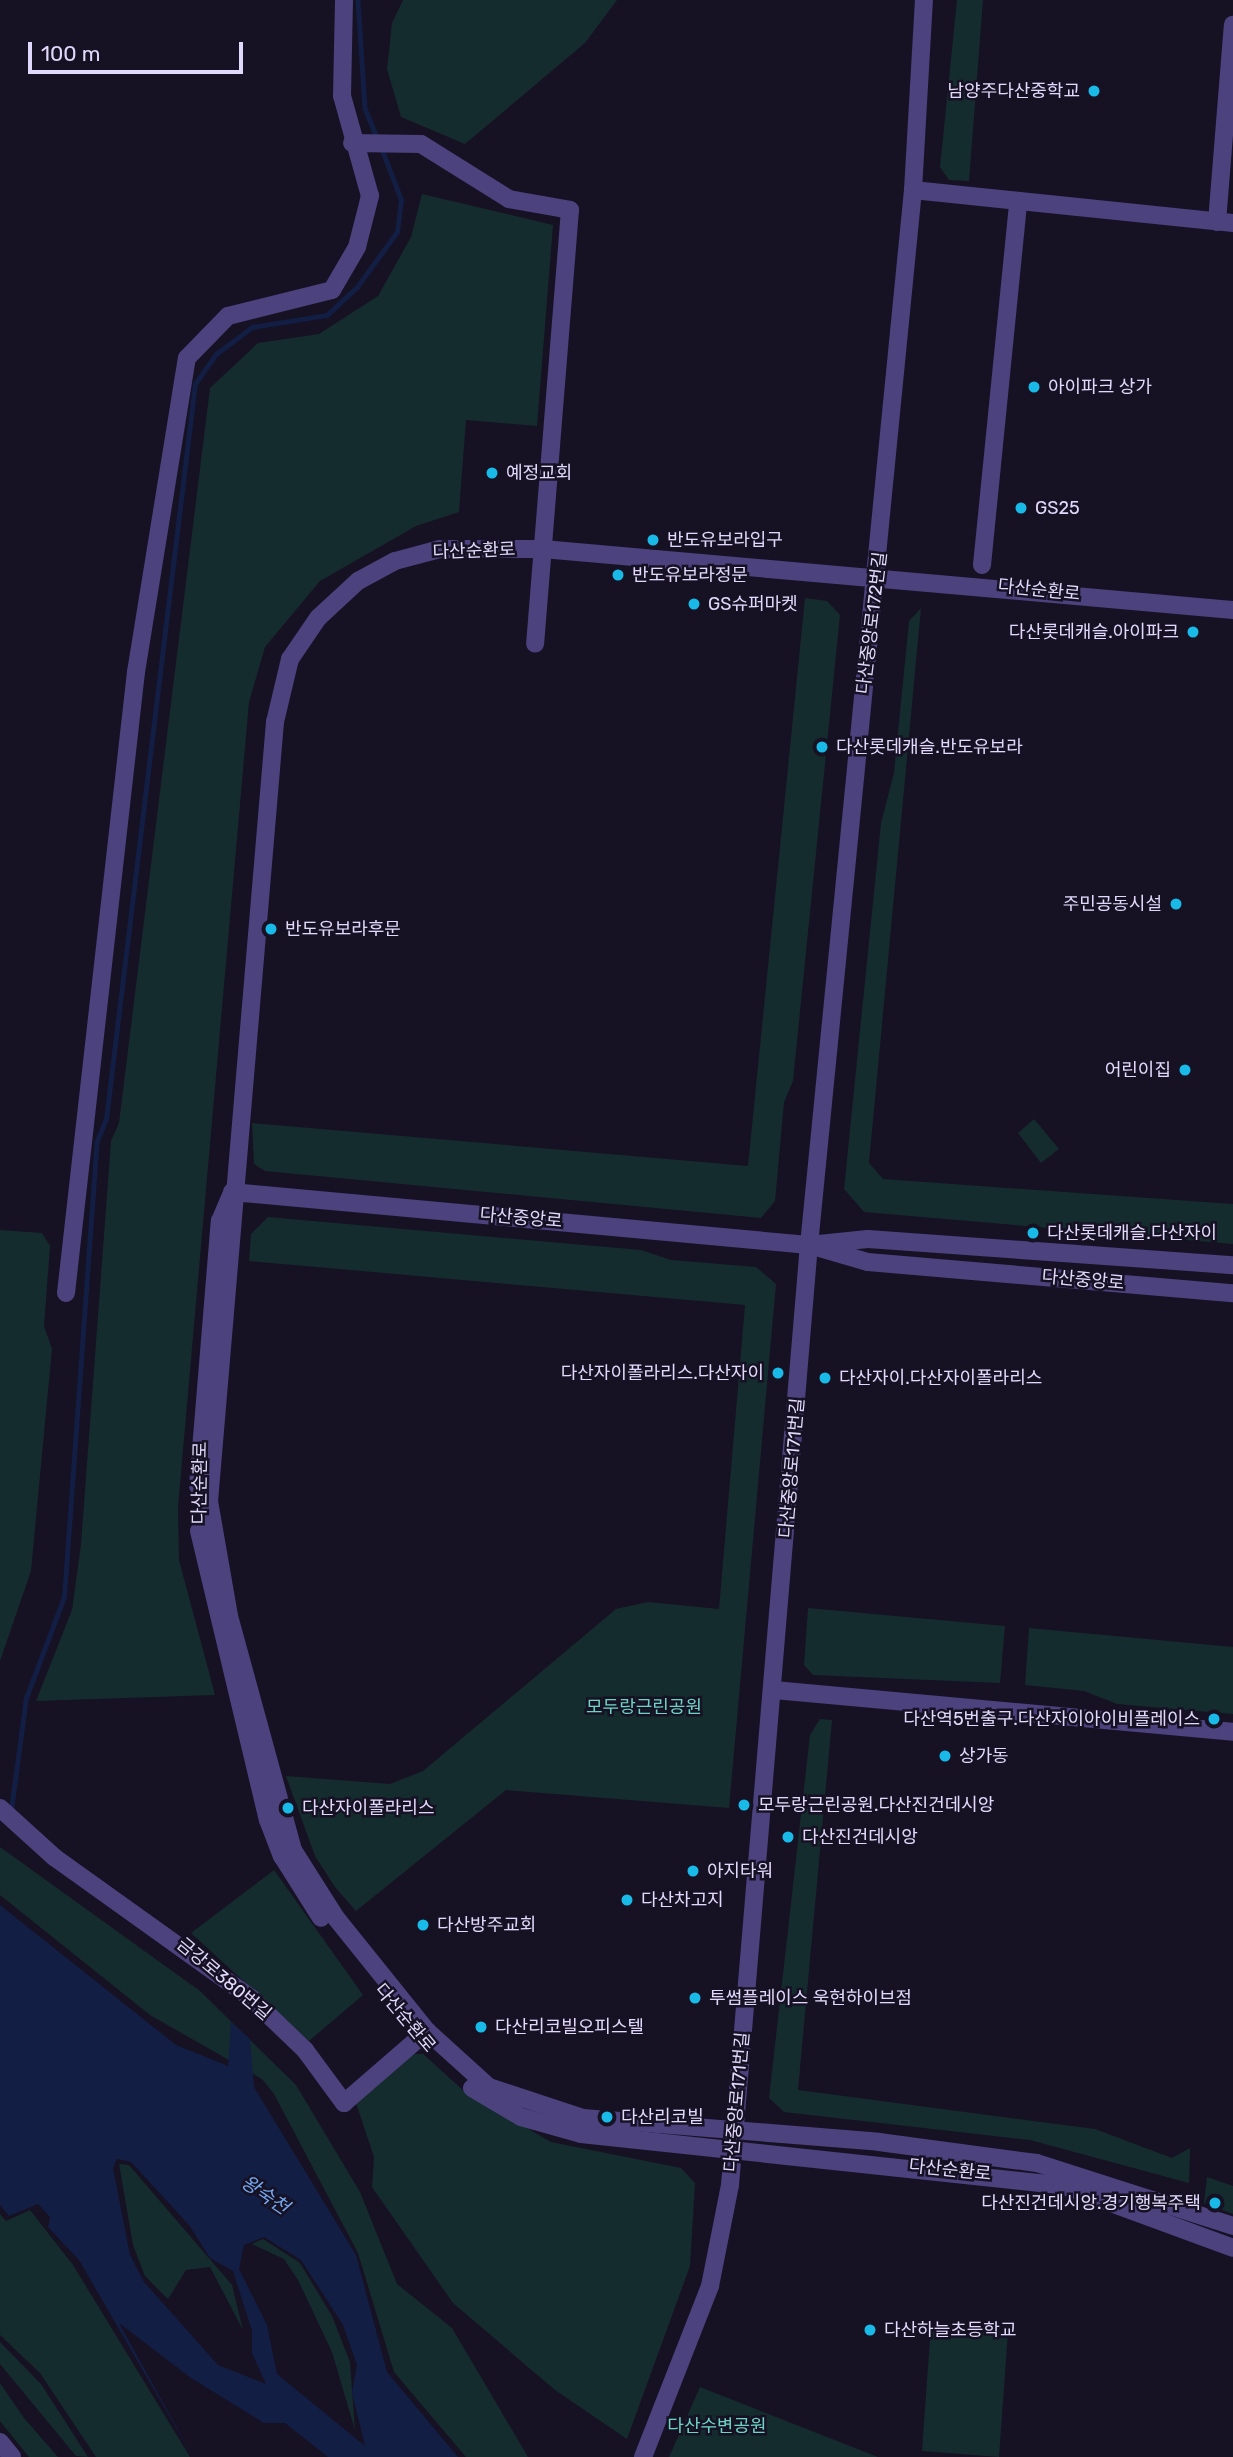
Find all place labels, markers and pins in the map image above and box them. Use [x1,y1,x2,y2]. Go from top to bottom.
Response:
place label: 남양주다산중학교 [948,80,1080,102]
marker: 남양주다산중학교 [1086,83,1102,99]
place label: 아이파크 상가 [1048,376,1152,398]
marker: 아이파크 상가 [1026,379,1042,395]
place label: 예정교회 [506,462,572,484]
marker: 예정교회 [484,465,500,481]
place label: GS25 [1035,497,1080,519]
marker: GS25 [1013,500,1029,516]
place label: 반도유보라입구 [667,529,783,551]
marker: 반도유보라입구 [645,532,661,548]
place label: 반도유보라정문 [632,564,748,586]
marker: 반도유보라정문 [610,567,626,583]
place label: GS슈퍼마켓 [708,593,798,615]
marker: GS슈퍼마켓 [686,596,702,612]
place label: 다산롯데캐슬.아이파크 [1009,621,1179,643]
marker: 다산롯데캐슬.아이파크 [1185,624,1201,640]
place label: 다산롯데캐슬.반도유보라 [836,736,1023,758]
marker: 다산롯데캐슬.반도유보라 [814,739,830,755]
place label: 주민공동시설 [1063,893,1162,915]
marker: 주민공동시설 [1168,896,1184,912]
place label: 반도유보라후문 [285,918,401,940]
marker: 반도유보라후문 [263,921,279,937]
place label: 어린이집 [1105,1059,1171,1081]
marker: 어린이집 [1177,1062,1193,1078]
place label: 다산롯데캐슬.다산자이 [1047,1222,1217,1244]
marker: 다산롯데캐슬.다산자이 [1025,1225,1041,1241]
place label: 다산자이폴라리스.다산자이 [561,1362,764,1384]
marker: 다산자이폴라리스.다산자이 [770,1365,786,1381]
place label: 다산자이.다산자이폴라리스 [839,1367,1042,1389]
marker: 다산자이.다산자이폴라리스 [817,1370,833,1386]
place label: 다산역5번출구.다산자이아이비플레이스 [903,1708,1200,1730]
marker: 다산역5번출구.다산자이아이비플레이스 [1206,1711,1222,1727]
place label: 상가동 [959,1745,1009,1767]
marker: 상가동 [937,1748,953,1764]
place label: 모두랑근린공원.다산진건데시앙 [758,1794,994,1816]
place label: 다산자이폴라리스 [302,1797,434,1819]
marker: 모두랑근린공원.다산진건데시앙 [736,1797,752,1813]
marker: 다산자이폴라리스 [280,1800,296,1816]
place label: 다산진건데시앙 [802,1826,918,1848]
marker: 다산진건데시앙 [780,1829,796,1845]
place label: 아지타워 [707,1860,773,1882]
marker: 아지타워 [685,1863,701,1879]
place label: 다산차고지 [641,1889,724,1911]
marker: 다산차고지 [619,1892,635,1908]
place label: 다산방주교회 [437,1914,536,1936]
marker: 다산방주교회 [415,1917,431,1933]
place label: 투썸플레이스 욱현하이브점 [709,1987,912,2009]
marker: 투썸플레이스 욱현하이브점 [687,1990,703,2006]
place label: 다산리코빌오피스텔 [495,2016,644,2038]
marker: 다산리코빌오피스텔 [473,2019,489,2035]
place label: 다산리코빌 [621,2106,704,2128]
marker: 다산리코빌 [599,2109,615,2125]
place label: 다산진건데시앙.경기행복주택 [981,2192,1201,2214]
marker: 다산진건데시앙.경기행복주택 [1207,2195,1223,2211]
place label: 다산하늘초등학교 [884,2319,1016,2341]
marker: 다산하늘초등학교 [862,2322,878,2338]

